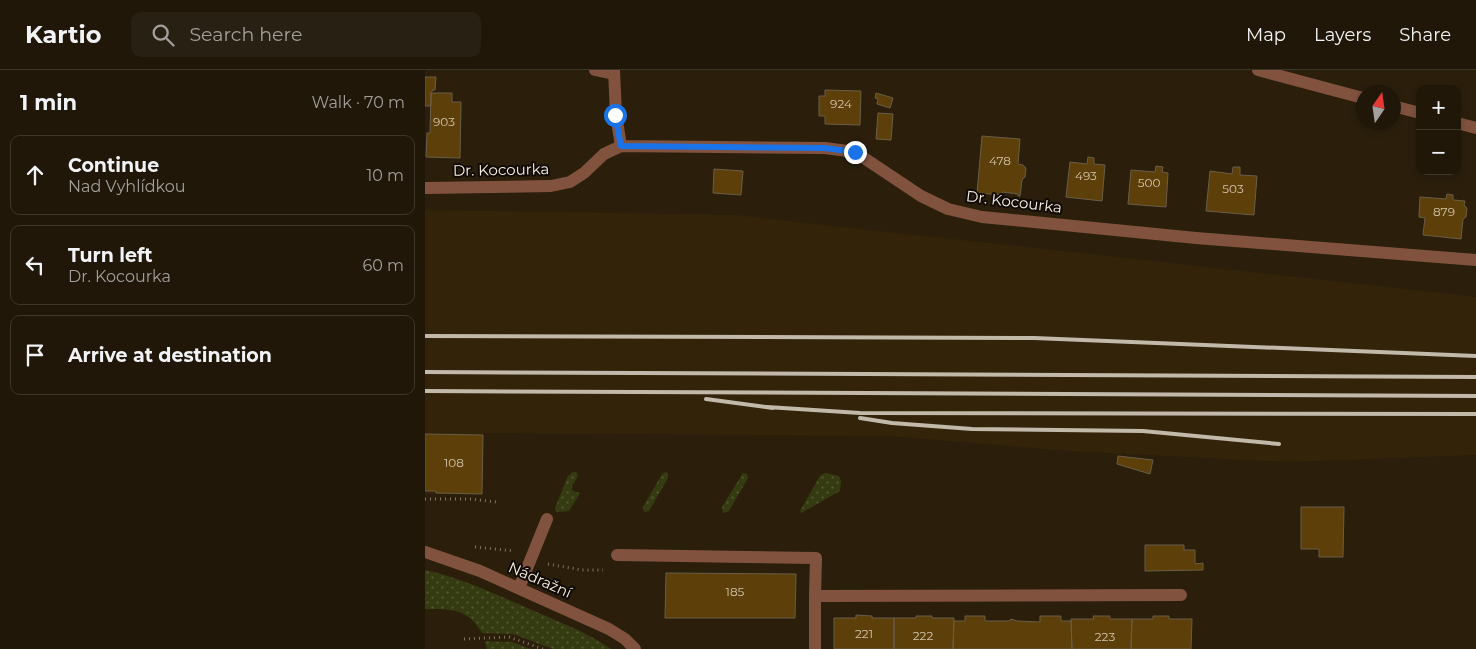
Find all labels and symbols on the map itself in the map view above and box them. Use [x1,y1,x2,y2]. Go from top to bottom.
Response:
north arrow [1356,85,1401,130]
house number: 924 [830,96,852,111]
route start [604,104,627,127]
house number: 903 [433,114,455,129]
route end [844,141,867,164]
house number: 478 [989,153,1011,168]
street label: Dr. Kocourka [453,159,549,180]
house number: 493 [1075,168,1097,183]
house number: 500 [1138,175,1160,190]
house number: 503 [1222,181,1244,196]
street label: Dr. Kocourka [965,186,1063,217]
house number: 879 [1433,204,1455,219]
house number: 108 [444,455,464,470]
street label: Nádražní [506,557,576,602]
house number: 185 [726,584,745,599]
house number: 221 [855,626,873,641]
house number: 222 [913,628,933,643]
house number: 223 [1095,629,1115,644]

